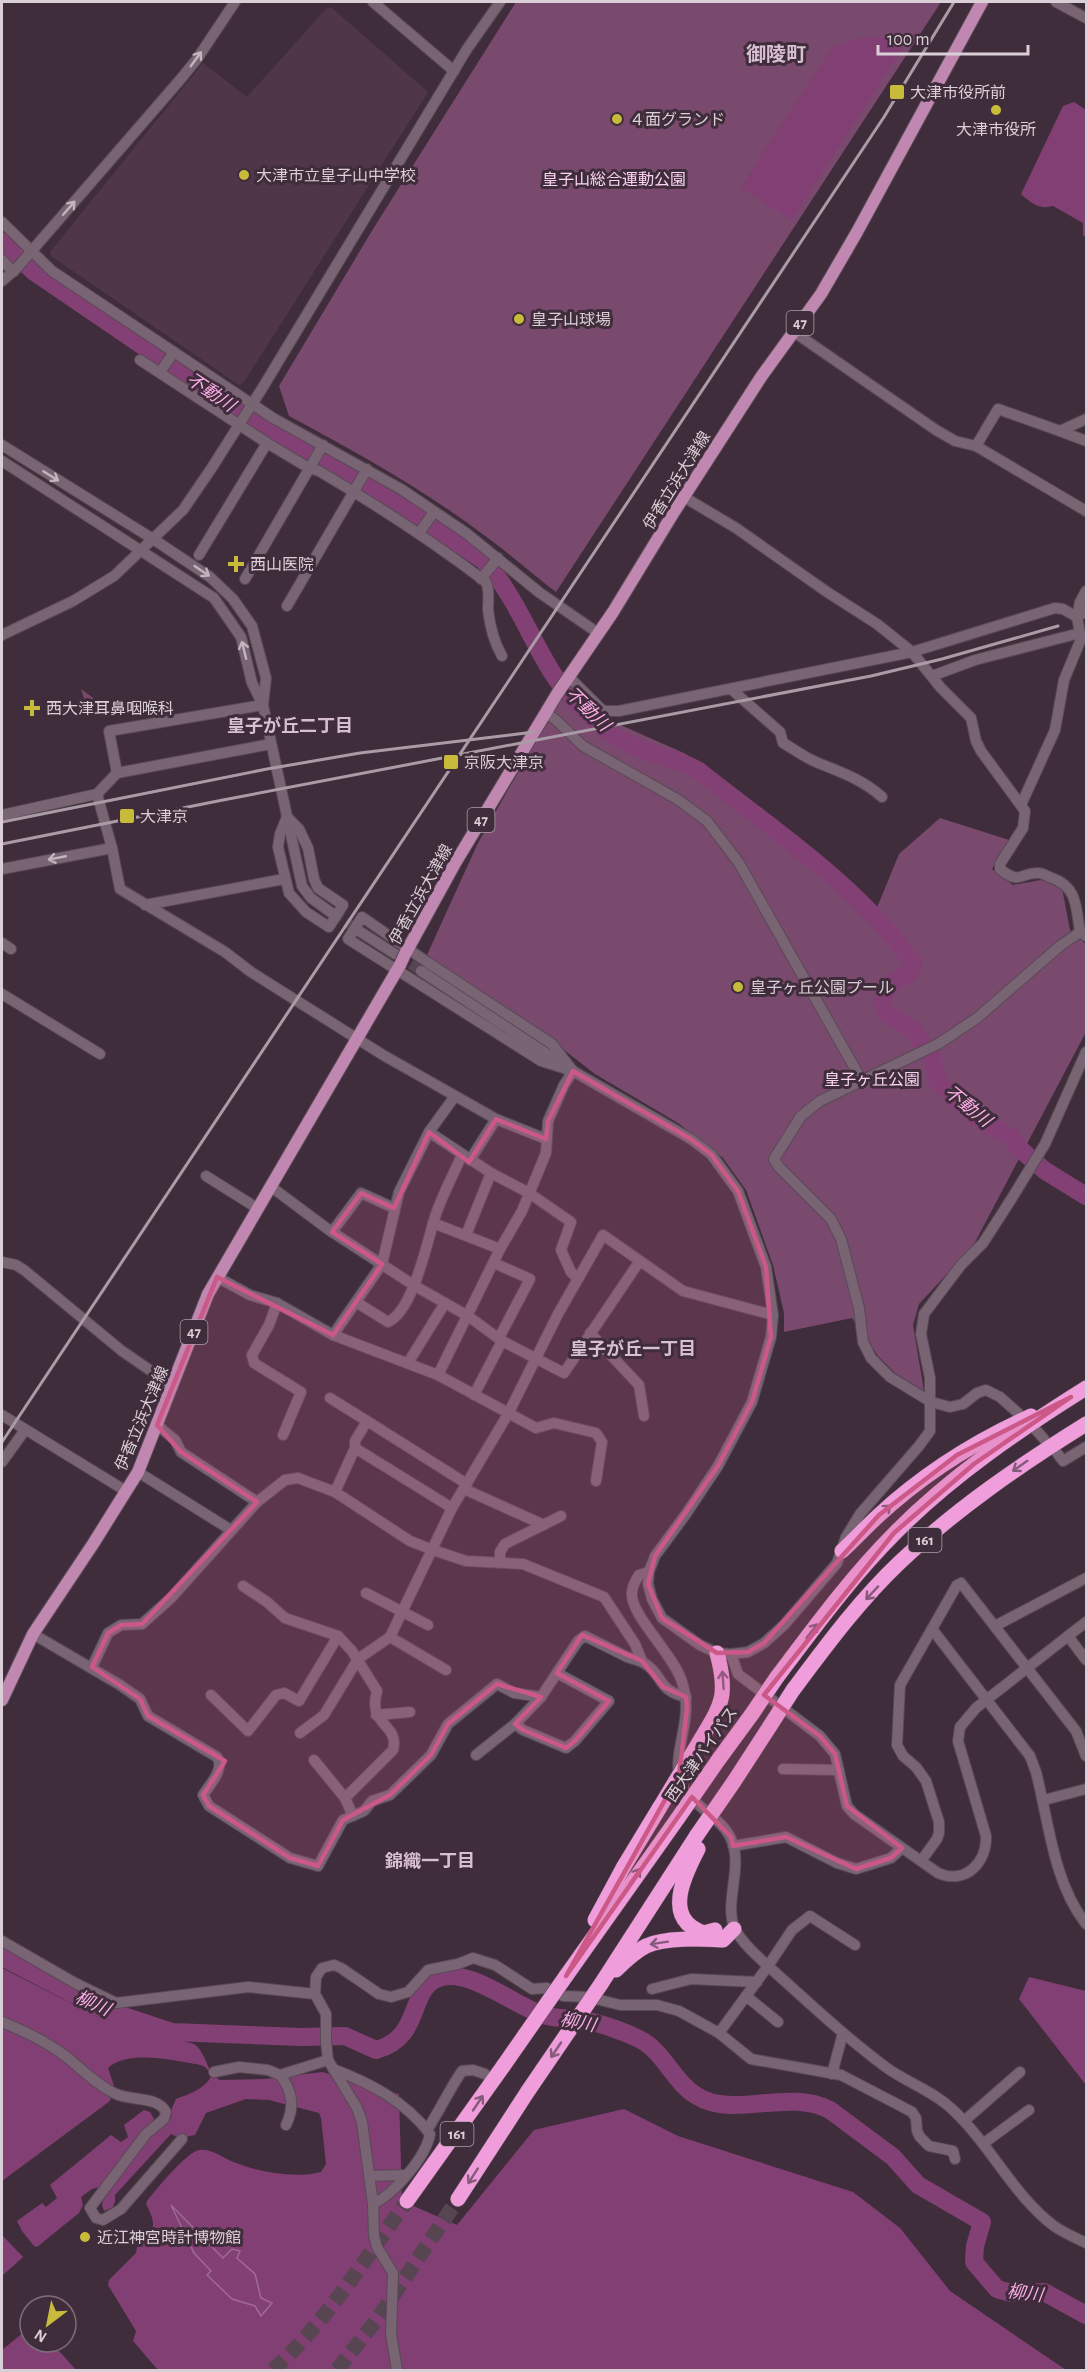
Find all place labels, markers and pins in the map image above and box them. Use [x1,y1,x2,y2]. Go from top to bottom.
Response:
marker: 大津市役所前 [888,83,906,101]
place label: 大津市役所前 [910,84,1006,101]
marker: 大津市役所 [989,103,1003,117]
place label: ４面グランド [629,111,725,128]
marker: ４面グランド [610,112,624,126]
place label: 大津市役所 [956,121,1036,138]
place label: 大津市立皇子山中学校 [256,167,416,184]
marker: 大津市立皇子山中学校 [237,168,251,182]
place label: 皇子山球場 [531,311,611,328]
marker: 皇子山球場 [512,312,526,326]
marker: 西山医院 [227,555,245,573]
place label: 西山医院 [250,556,314,573]
marker: 西大津耳鼻咽喉科 [23,699,41,717]
place label: 西大津耳鼻咽喉科 [46,700,174,717]
marker: 京阪大津京 [442,753,460,771]
place label: 京阪大津京 [464,754,544,771]
marker: 大津京 [118,807,136,825]
place label: 大津京 [140,809,188,825]
place label: 皇子ヶ丘公園プール [750,979,894,996]
marker: 皇子ヶ丘公園プール [731,980,745,994]
place label: 近江神宮時計博物館 [97,2229,241,2246]
marker: 近江神宮時計博物館 [78,2230,92,2244]

